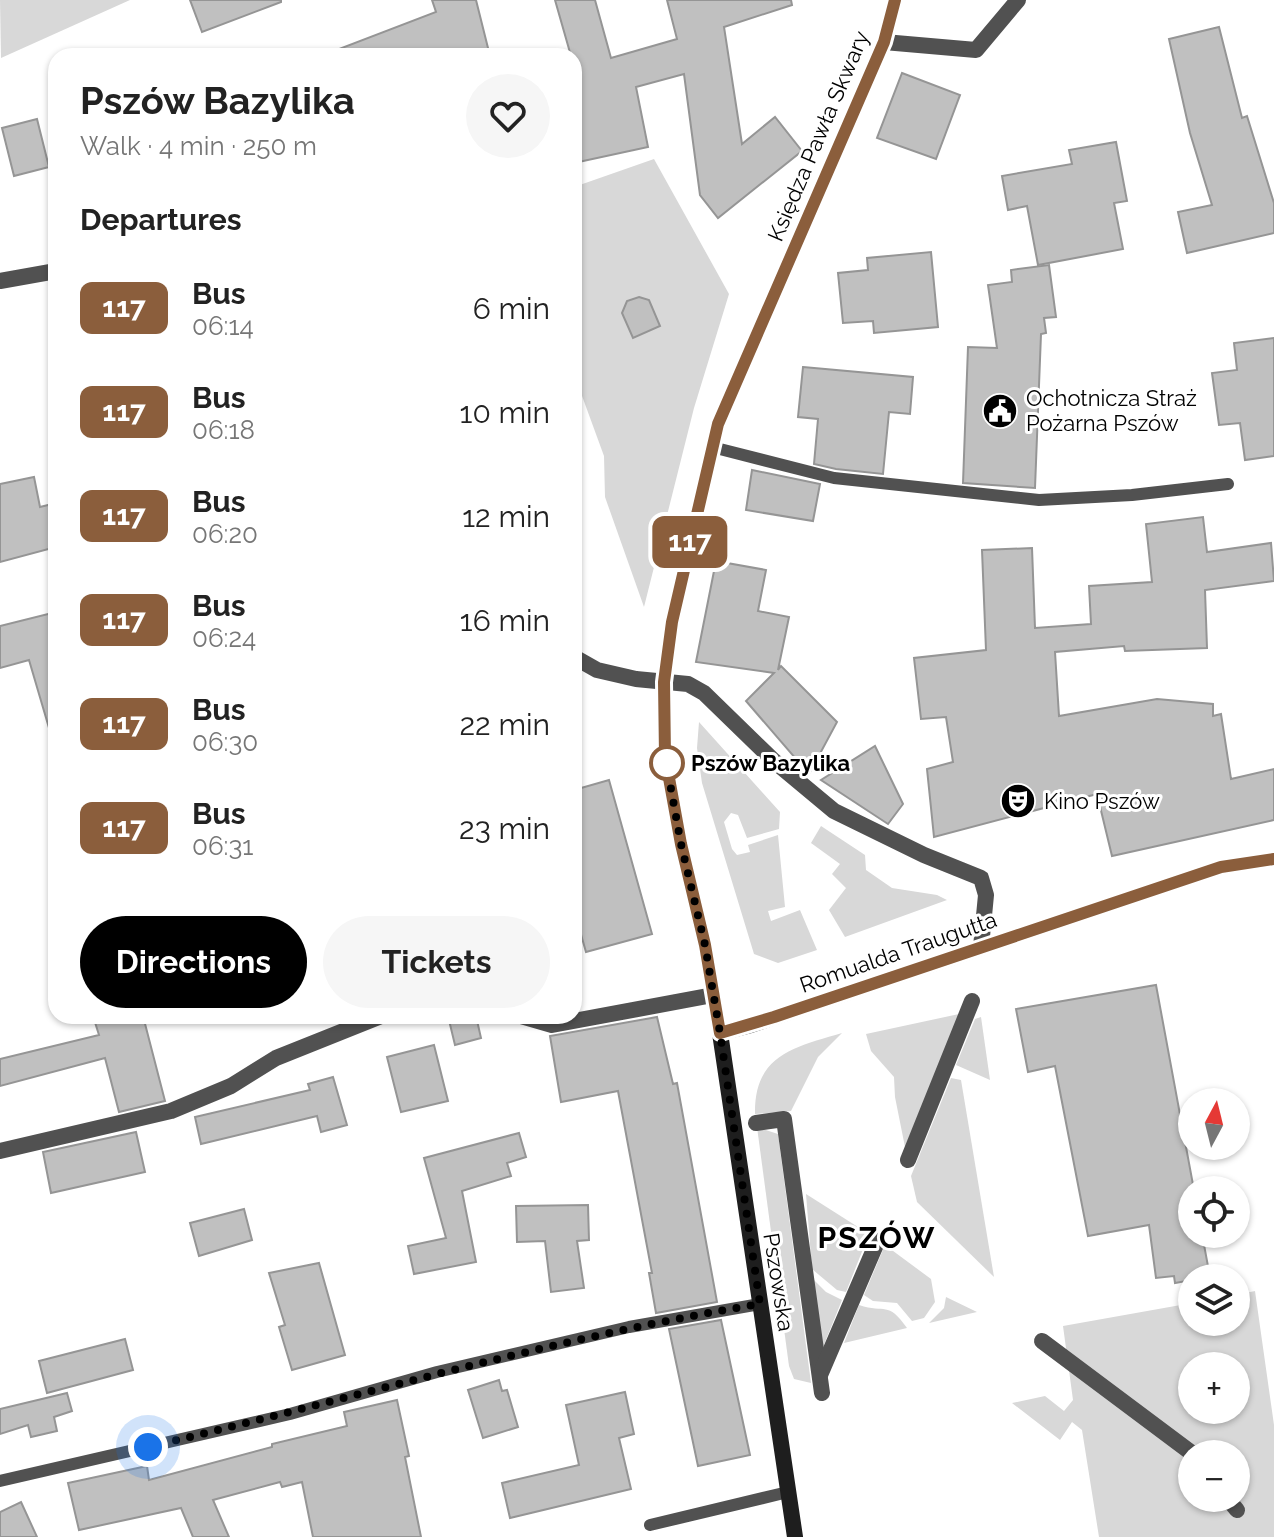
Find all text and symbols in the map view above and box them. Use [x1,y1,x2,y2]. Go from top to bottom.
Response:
street label: Księdza Pawła Skwary [762,27,874,245]
button: heart [466,74,550,158]
text: Pszów Bazylika [80,78,355,123]
text: Walk · 4 min · 250 m [80,131,317,161]
text: Departures [80,202,242,237]
text: Bus [192,276,246,311]
text: 117 [102,291,146,324]
text: 6 min [473,291,550,326]
text: 06:14 [192,311,254,341]
text: Bus [192,380,246,415]
place label: Ochotnicza Straż Pożarna Pszów [1026,385,1197,436]
public building icon: Ochotnicza Straż Pożarna Pszów [981,392,1019,430]
text: 117 [102,395,146,428]
text: 10 min [460,395,550,430]
text: 06:18 [192,415,255,445]
text: Bus [192,484,246,519]
text: 117 [102,499,146,532]
text: 12 min [462,499,550,534]
line badge: 117 [644,516,736,568]
text: 06:20 [192,519,258,549]
text: 117 [668,525,712,558]
text: Bus [192,588,246,623]
text: 117 [102,603,146,636]
text: 16 min [460,603,550,638]
text: 06:24 [192,623,256,653]
text: Bus [192,692,246,727]
text: 117 [102,707,146,740]
text: 22 min [459,707,550,742]
text: 06:30 [192,727,258,757]
marker: Pszów Bazylika [650,746,684,780]
place label: Pszów Bazylika [691,750,850,776]
theatre icon: Kino Pszów [999,782,1037,820]
place label: Kino Pszów [1044,788,1160,814]
text: Bus [192,796,246,831]
text: 117 [102,811,146,844]
text: 23 min [459,811,550,846]
text: 06:31 [192,831,254,861]
street label: Romualda Traugutta [796,906,1000,998]
button: Directions [80,916,307,1008]
button: Tickets [323,916,550,1008]
north arrow [1178,1088,1250,1160]
map controls [1178,1088,1250,1512]
button: locate [1178,1176,1250,1248]
district label: PSZÓW [818,1220,936,1255]
street label: Pszowska [758,1231,800,1333]
button: layers [1178,1264,1250,1336]
button: + [1178,1352,1250,1424]
your location [128,1427,168,1467]
button: − [1178,1440,1250,1512]

